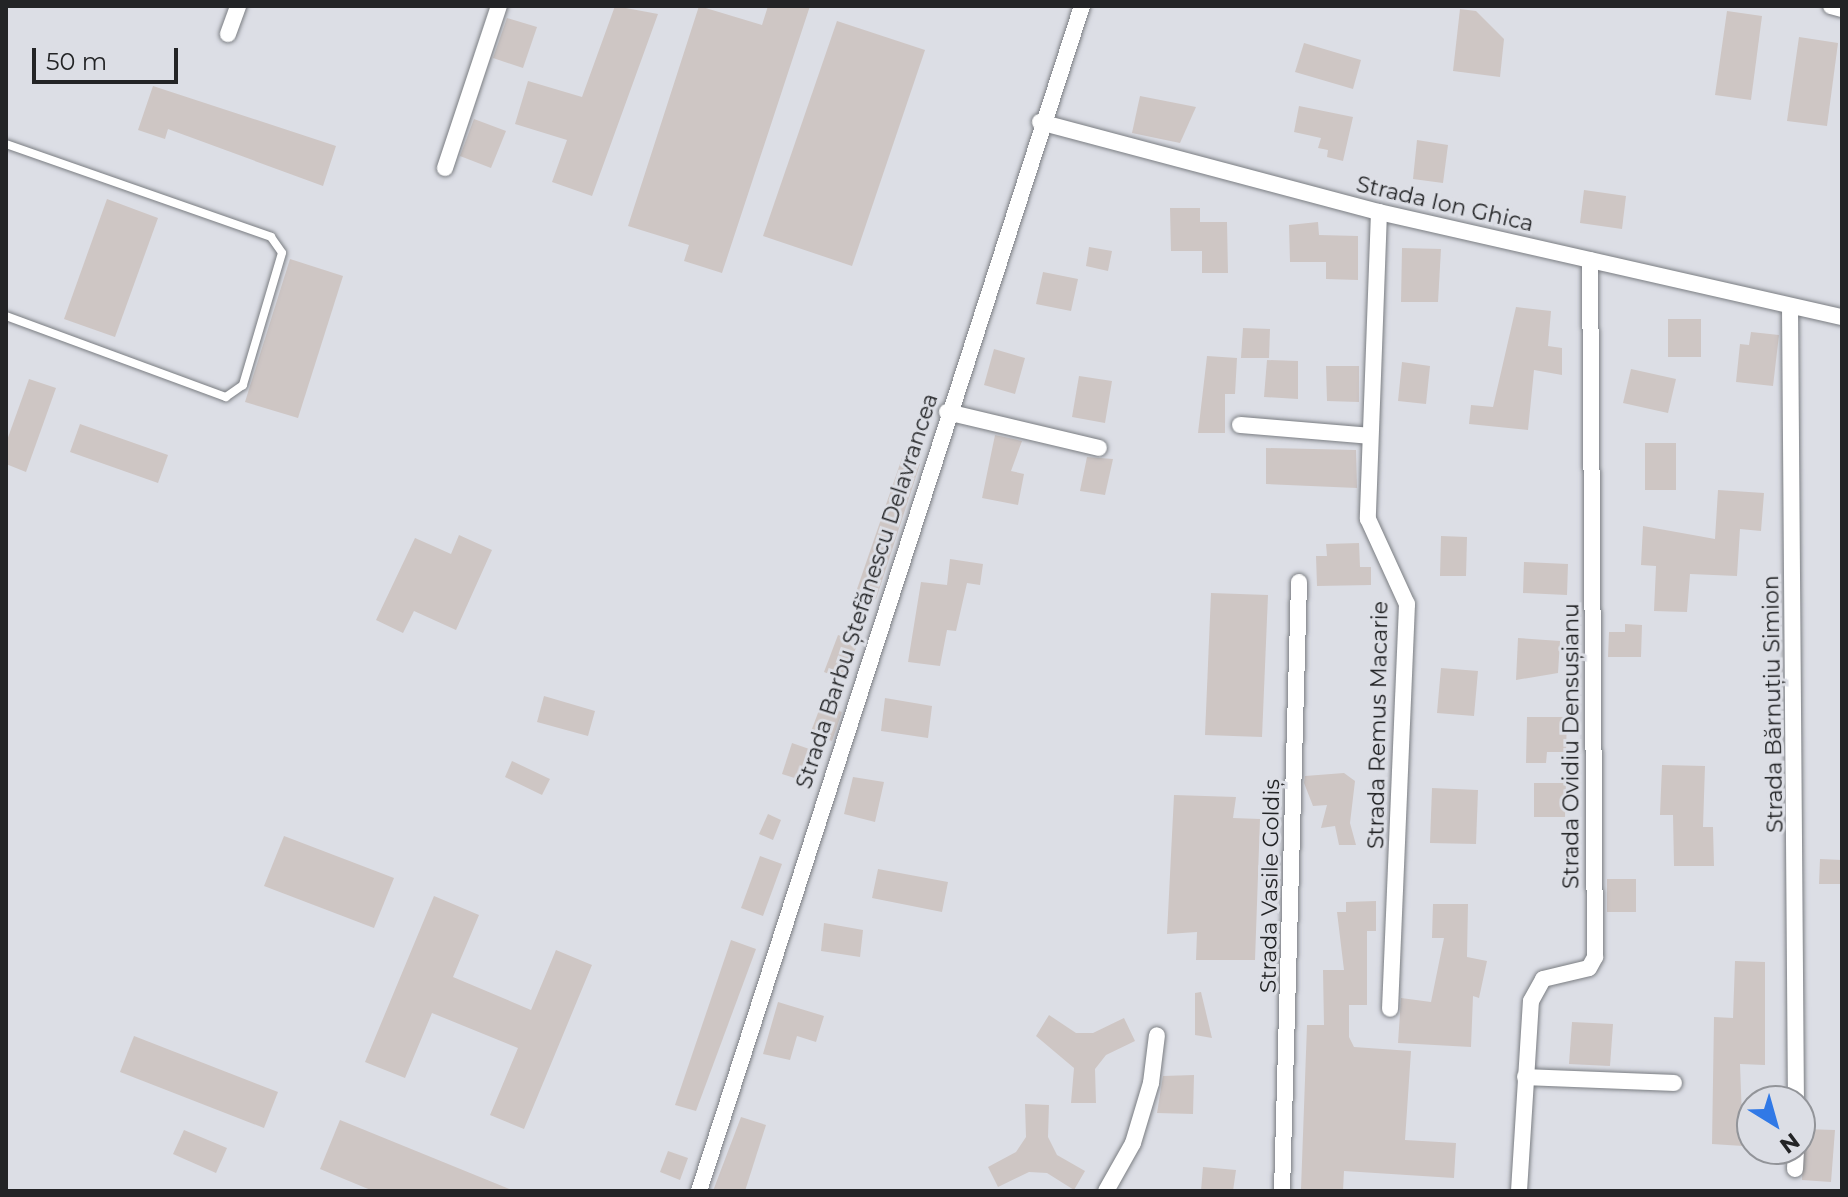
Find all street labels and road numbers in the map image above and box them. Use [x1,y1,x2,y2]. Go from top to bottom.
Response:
street label: Strada Ion Ghica [1354,171,1536,237]
street label: Strada Barbu Ștefănescu Delavrancea [790,390,944,792]
street label: Strada Bărnuțiu Simion [1758,575,1788,833]
street label: Strada Remus Macarie [1363,601,1393,849]
street label: Strada Ovidiu Densușianu [1558,603,1584,889]
street label: Strada Vasile Goldiș [1255,779,1285,993]

